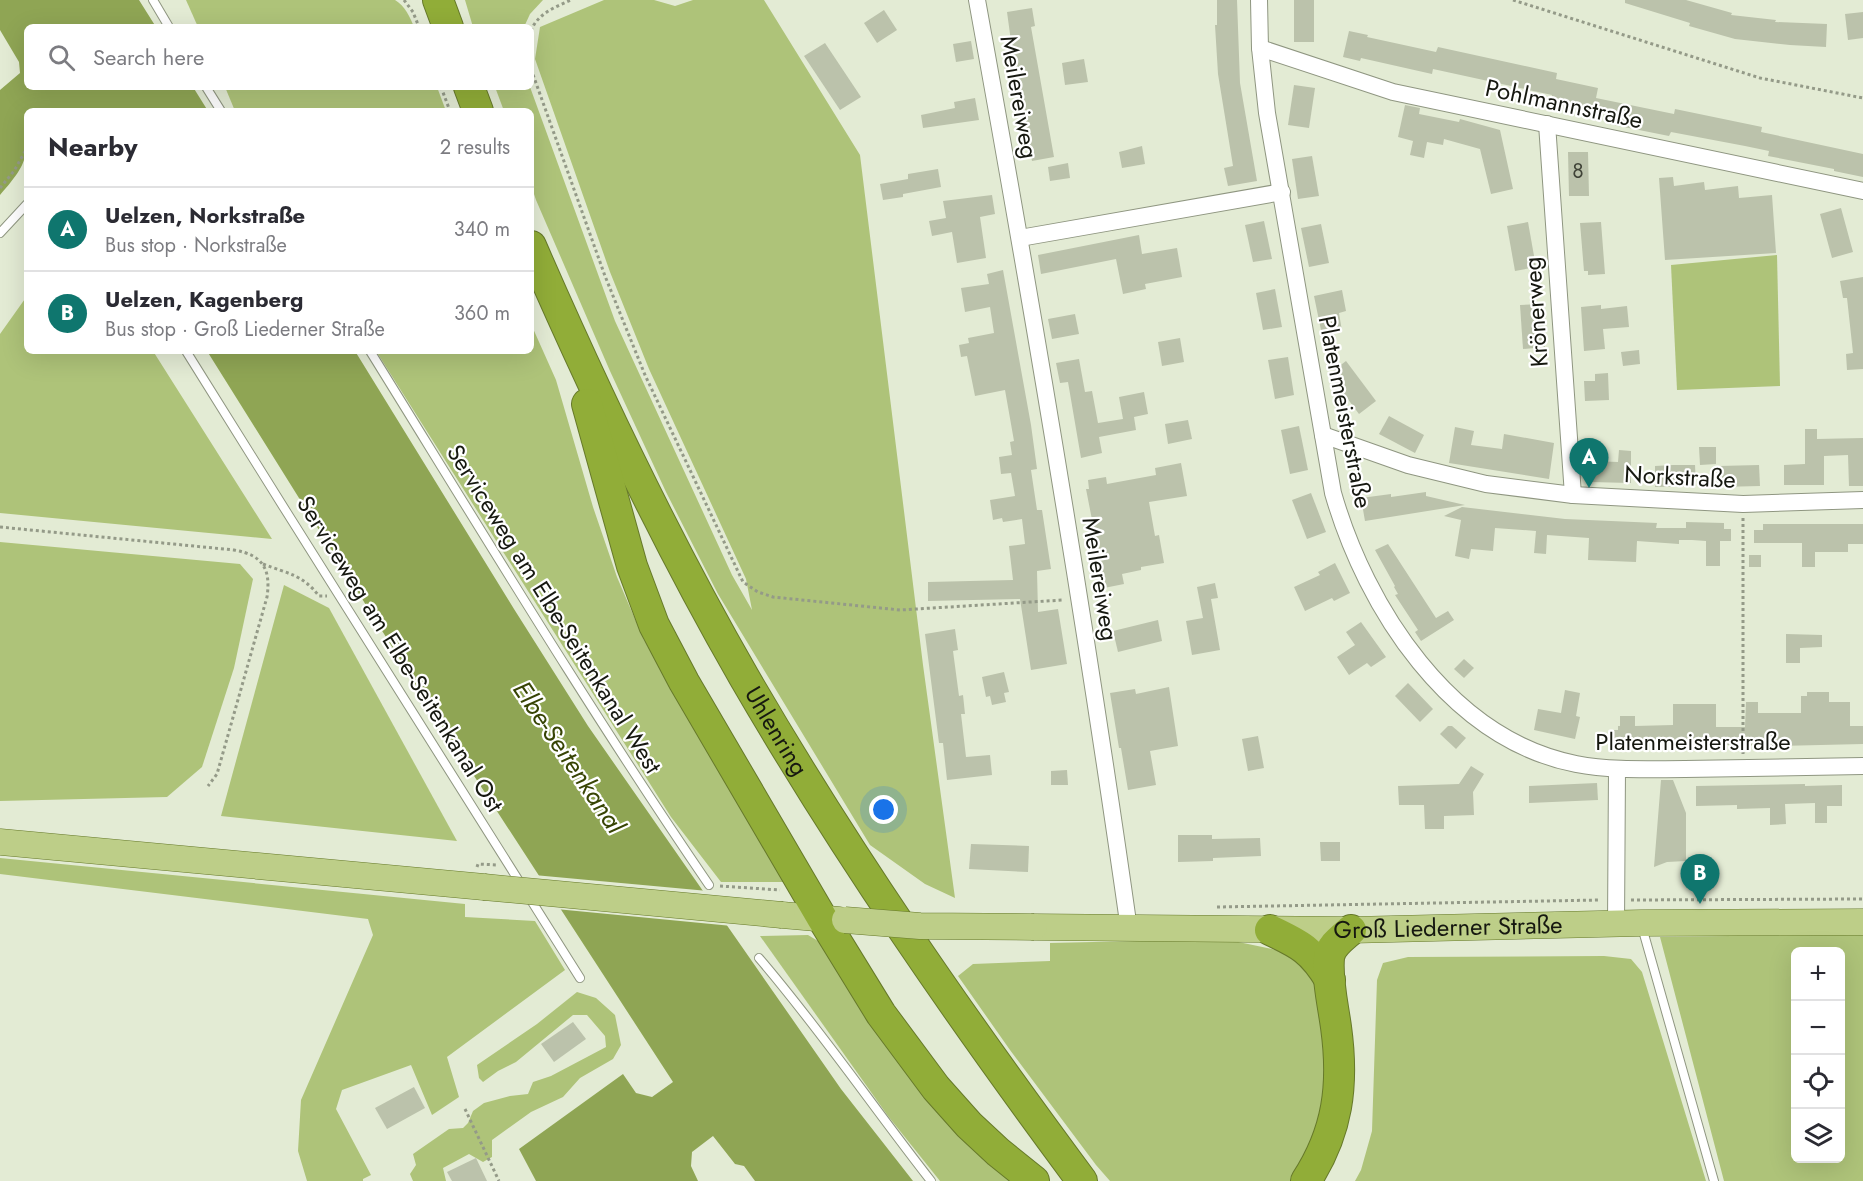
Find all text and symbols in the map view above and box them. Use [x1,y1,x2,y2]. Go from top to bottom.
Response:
search box [24,24,534,90]
street label: Meilereiweg [991,33,1048,161]
icon: search [45,41,78,74]
text: Search here [93,41,204,73]
street label: Pohlmannstraße [1482,70,1646,137]
text: Nearby [48,128,137,166]
text: 2 results [440,133,510,162]
house number: 8 [1572,156,1584,186]
text: Uelzen, Norkstraße [105,199,305,231]
text: A [60,215,75,244]
text: 340 m [454,215,510,244]
text: Bus stop · Norkstraße [105,231,287,260]
street label: Krönerweg [1514,256,1557,368]
text: Uelzen, Kagenberg [105,283,303,315]
text: B [61,299,74,328]
text: 360 m [454,299,510,328]
street label: Platenmeisterstraße [1310,313,1381,511]
text: Bus stop · Groß Liederner Straße [105,315,385,344]
pin: A [1570,438,1608,488]
street label: Serviceweg am Elbe-Seitenkanal West [441,439,667,779]
street label: Norkstraße [1623,456,1737,497]
street label: Serviceweg am Elbe-Seitenkanal Ost [288,489,513,819]
street label: Meilereiweg [1073,515,1128,643]
water label: Elbe-Seitenkanal [507,675,631,839]
street label: Uhlenring [736,680,817,782]
street label: Platenmeisterstraße [1595,724,1791,759]
your location [869,795,898,824]
pin: B [1680,854,1720,904]
street label: Groß Liederner Straße [1333,907,1563,947]
map controls [1791,947,1845,1163]
button: + [1791,947,1845,1001]
button: − [1791,1001,1845,1055]
button: locate [1791,1055,1845,1109]
button: layers [1791,1109,1845,1163]

